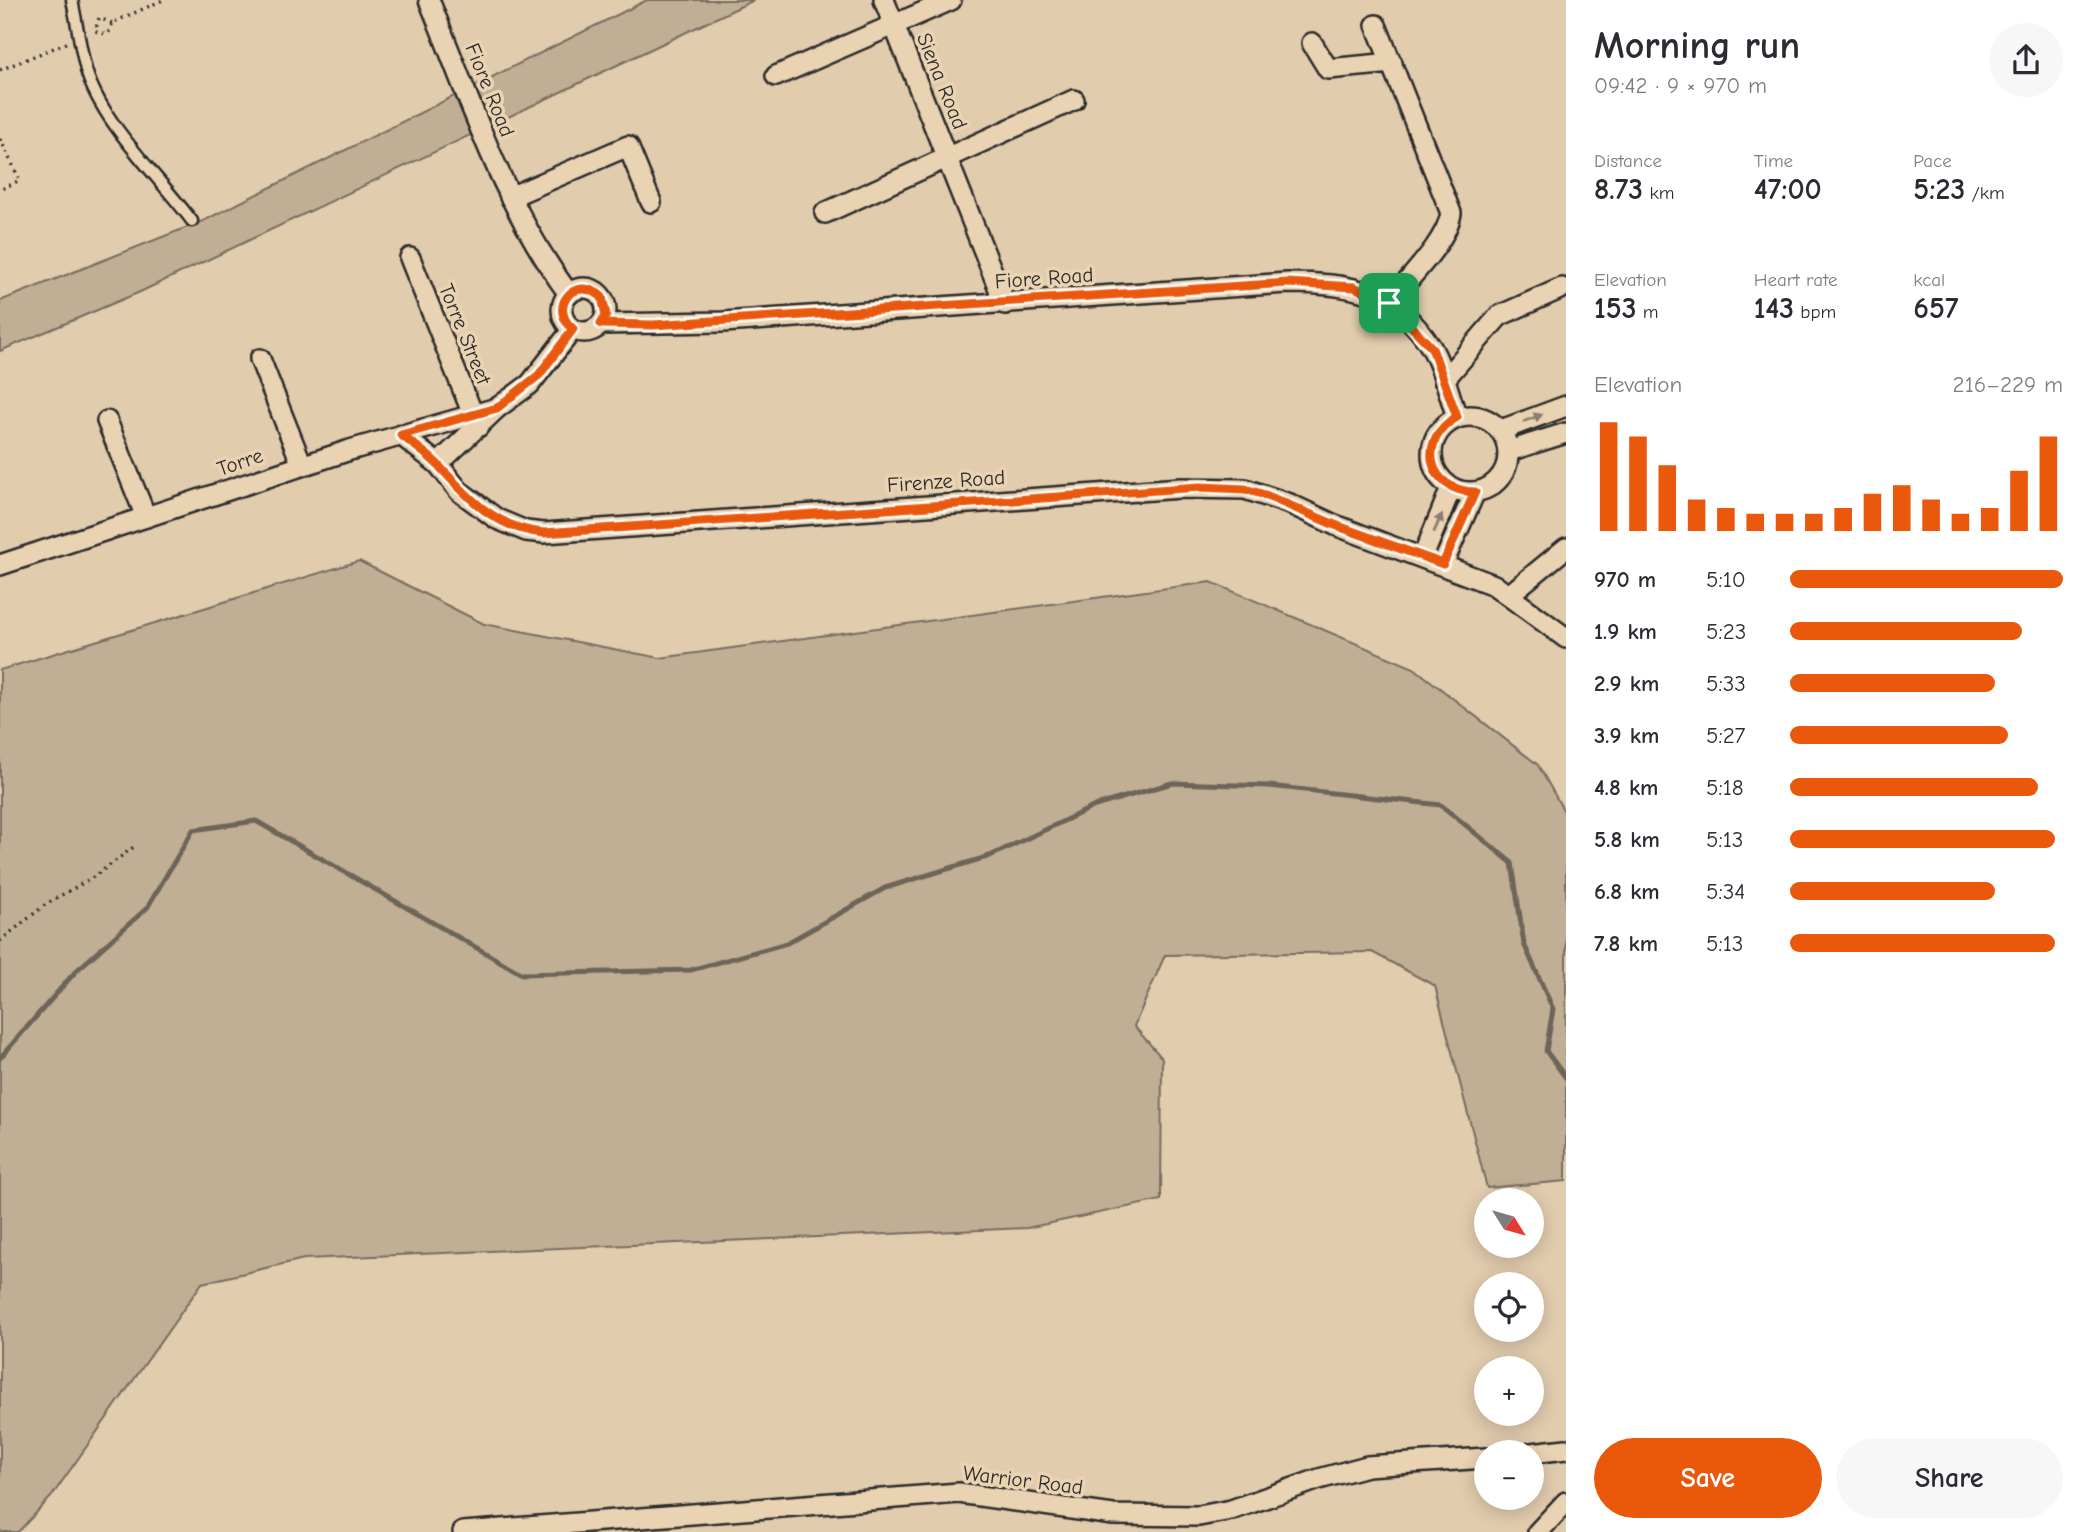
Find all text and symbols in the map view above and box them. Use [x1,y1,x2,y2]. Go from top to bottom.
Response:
button: share [1989,23,2063,97]
text: Morning run [1594,24,1800,68]
street label: Siena Road [912,29,972,133]
street label: Fiore Road [460,40,520,140]
text: 09:42 · 9 × 970 m [1594,72,1767,99]
text: Distance [1594,150,1662,172]
text: Time [1754,150,1793,172]
text: Pace [1913,150,1952,172]
text: 8.73 [1594,172,1643,207]
text: 47:00 [1754,172,1822,207]
text: 5:23 [1913,172,1965,207]
text: km [1643,182,1674,204]
text: /km [1965,182,2005,204]
street label: Fiore Road [994,263,1094,293]
text: Elevation [1594,269,1667,291]
text: Heart rate [1754,269,1837,291]
text: kcal [1913,269,1945,291]
pin [1359,273,1419,333]
street label: Torre Street [434,280,496,389]
icon: arrive [1370,284,1408,322]
text: 153 [1594,291,1637,326]
text: 143 [1754,291,1794,326]
text: 657 [1913,291,1958,326]
text: m [1637,301,1659,323]
text: bpm [1794,301,1836,323]
text: Elevation [1594,371,1682,398]
text: 216–229 m [1953,371,2063,398]
one-way arrow [1523,412,1544,423]
street label: Torre [214,443,266,481]
street label: Firenze Road [886,465,1006,497]
one-way arrow [1432,513,1444,533]
text: 970 m [1594,566,1656,593]
text: 5:10 [1706,566,1746,593]
text: 1.9 km [1594,618,1657,645]
text: 5:23 [1706,618,1746,645]
text: 2.9 km [1594,670,1659,697]
text: 5:33 [1706,670,1746,697]
text: 3.9 km [1594,722,1659,749]
text: 5:27 [1706,722,1746,749]
text: 4.8 km [1594,774,1658,801]
text: 5:18 [1706,774,1744,801]
text: 5.8 km [1594,826,1660,853]
text: 5:13 [1706,826,1743,853]
text: 6.8 km [1594,878,1660,905]
text: 5:34 [1706,878,1745,905]
text: 7.8 km [1594,930,1658,957]
text: 5:13 [1706,930,1743,957]
north arrow [1474,1188,1544,1258]
map controls [1474,1188,1544,1510]
button: locate [1474,1272,1544,1342]
button: + [1474,1356,1544,1426]
button: Save [1594,1438,1822,1518]
button: Share [1836,1438,2063,1518]
button: − [1474,1440,1544,1510]
street label: Warrior Road [962,1461,1084,1499]

